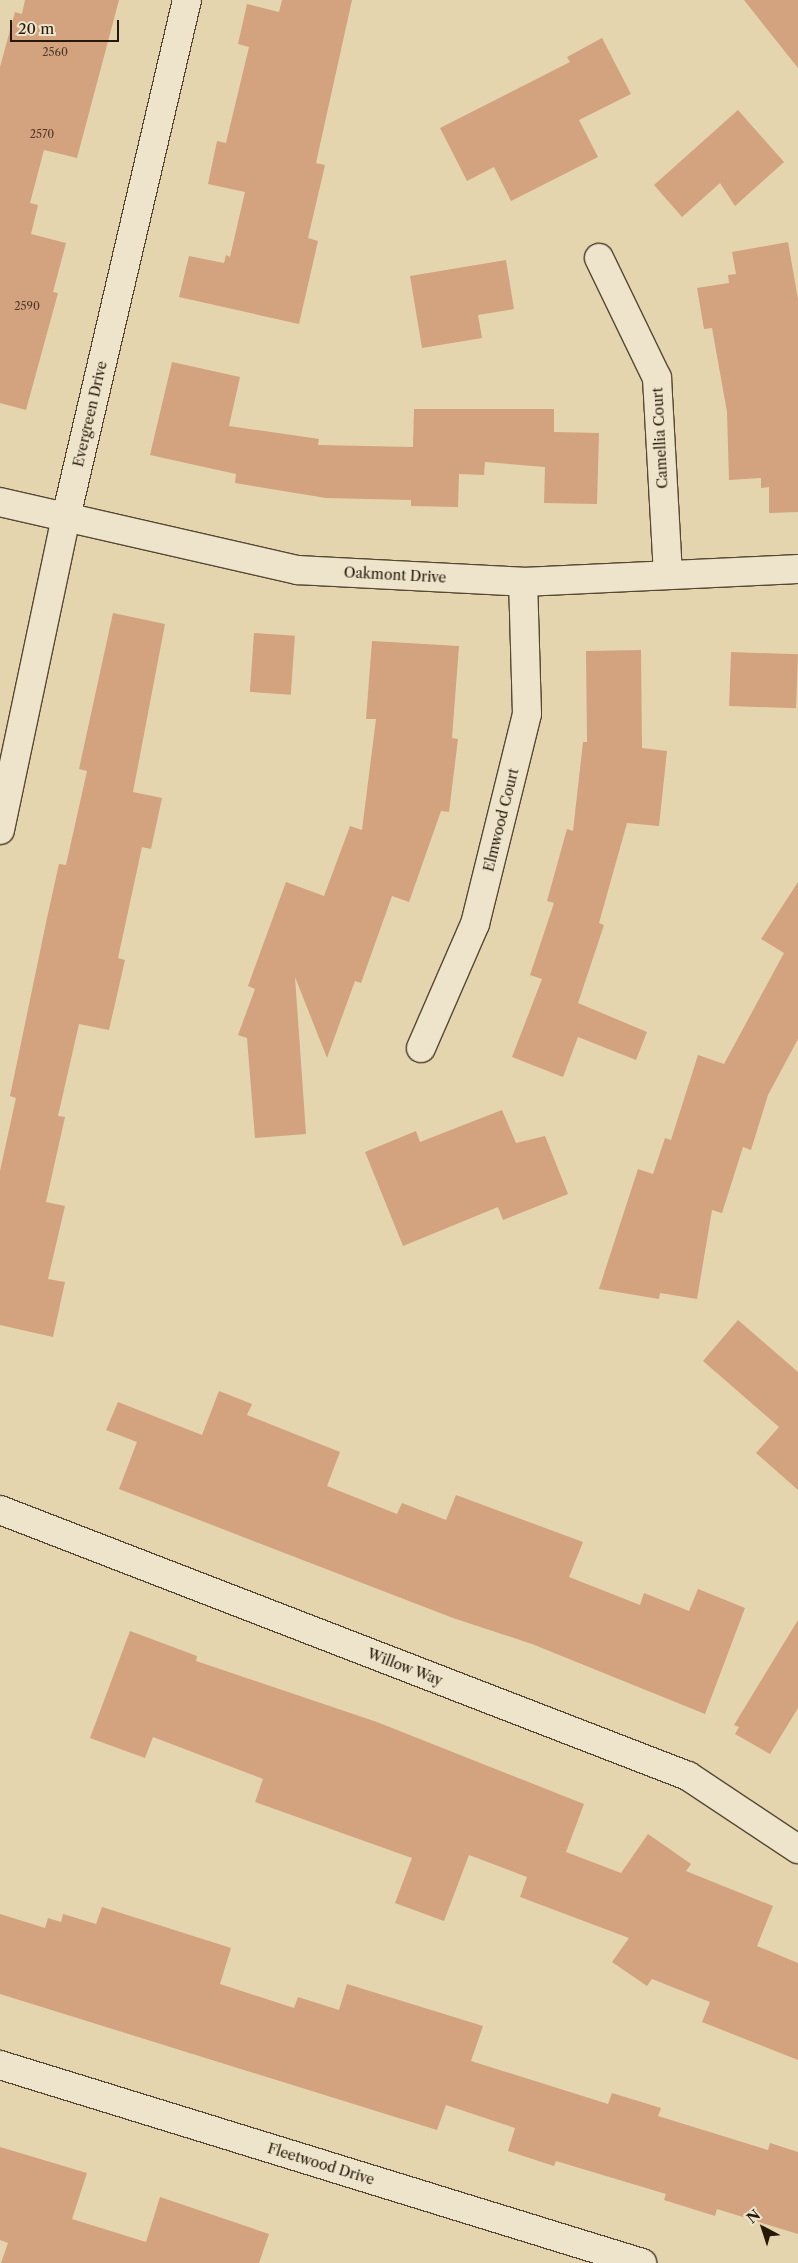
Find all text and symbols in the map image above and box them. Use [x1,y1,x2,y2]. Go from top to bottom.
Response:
scale bar [12,10,121,42]
text: 20 m [18,19,54,38]
house number: 2560 [42,45,68,59]
house number: 2570 [30,127,54,141]
house number: 2590 [14,299,40,313]
street label: Evergreen Drive [70,359,110,469]
street label: Camellia Court [649,387,671,489]
street label: Oakmont Drive [343,564,447,586]
street label: Elmwood Court [480,767,522,873]
street label: Willow Way [365,1645,445,1689]
street label: Fleetwood Drive [266,2140,376,2188]
north arrow [738,2203,788,2253]
text: N [743,2206,764,2227]

